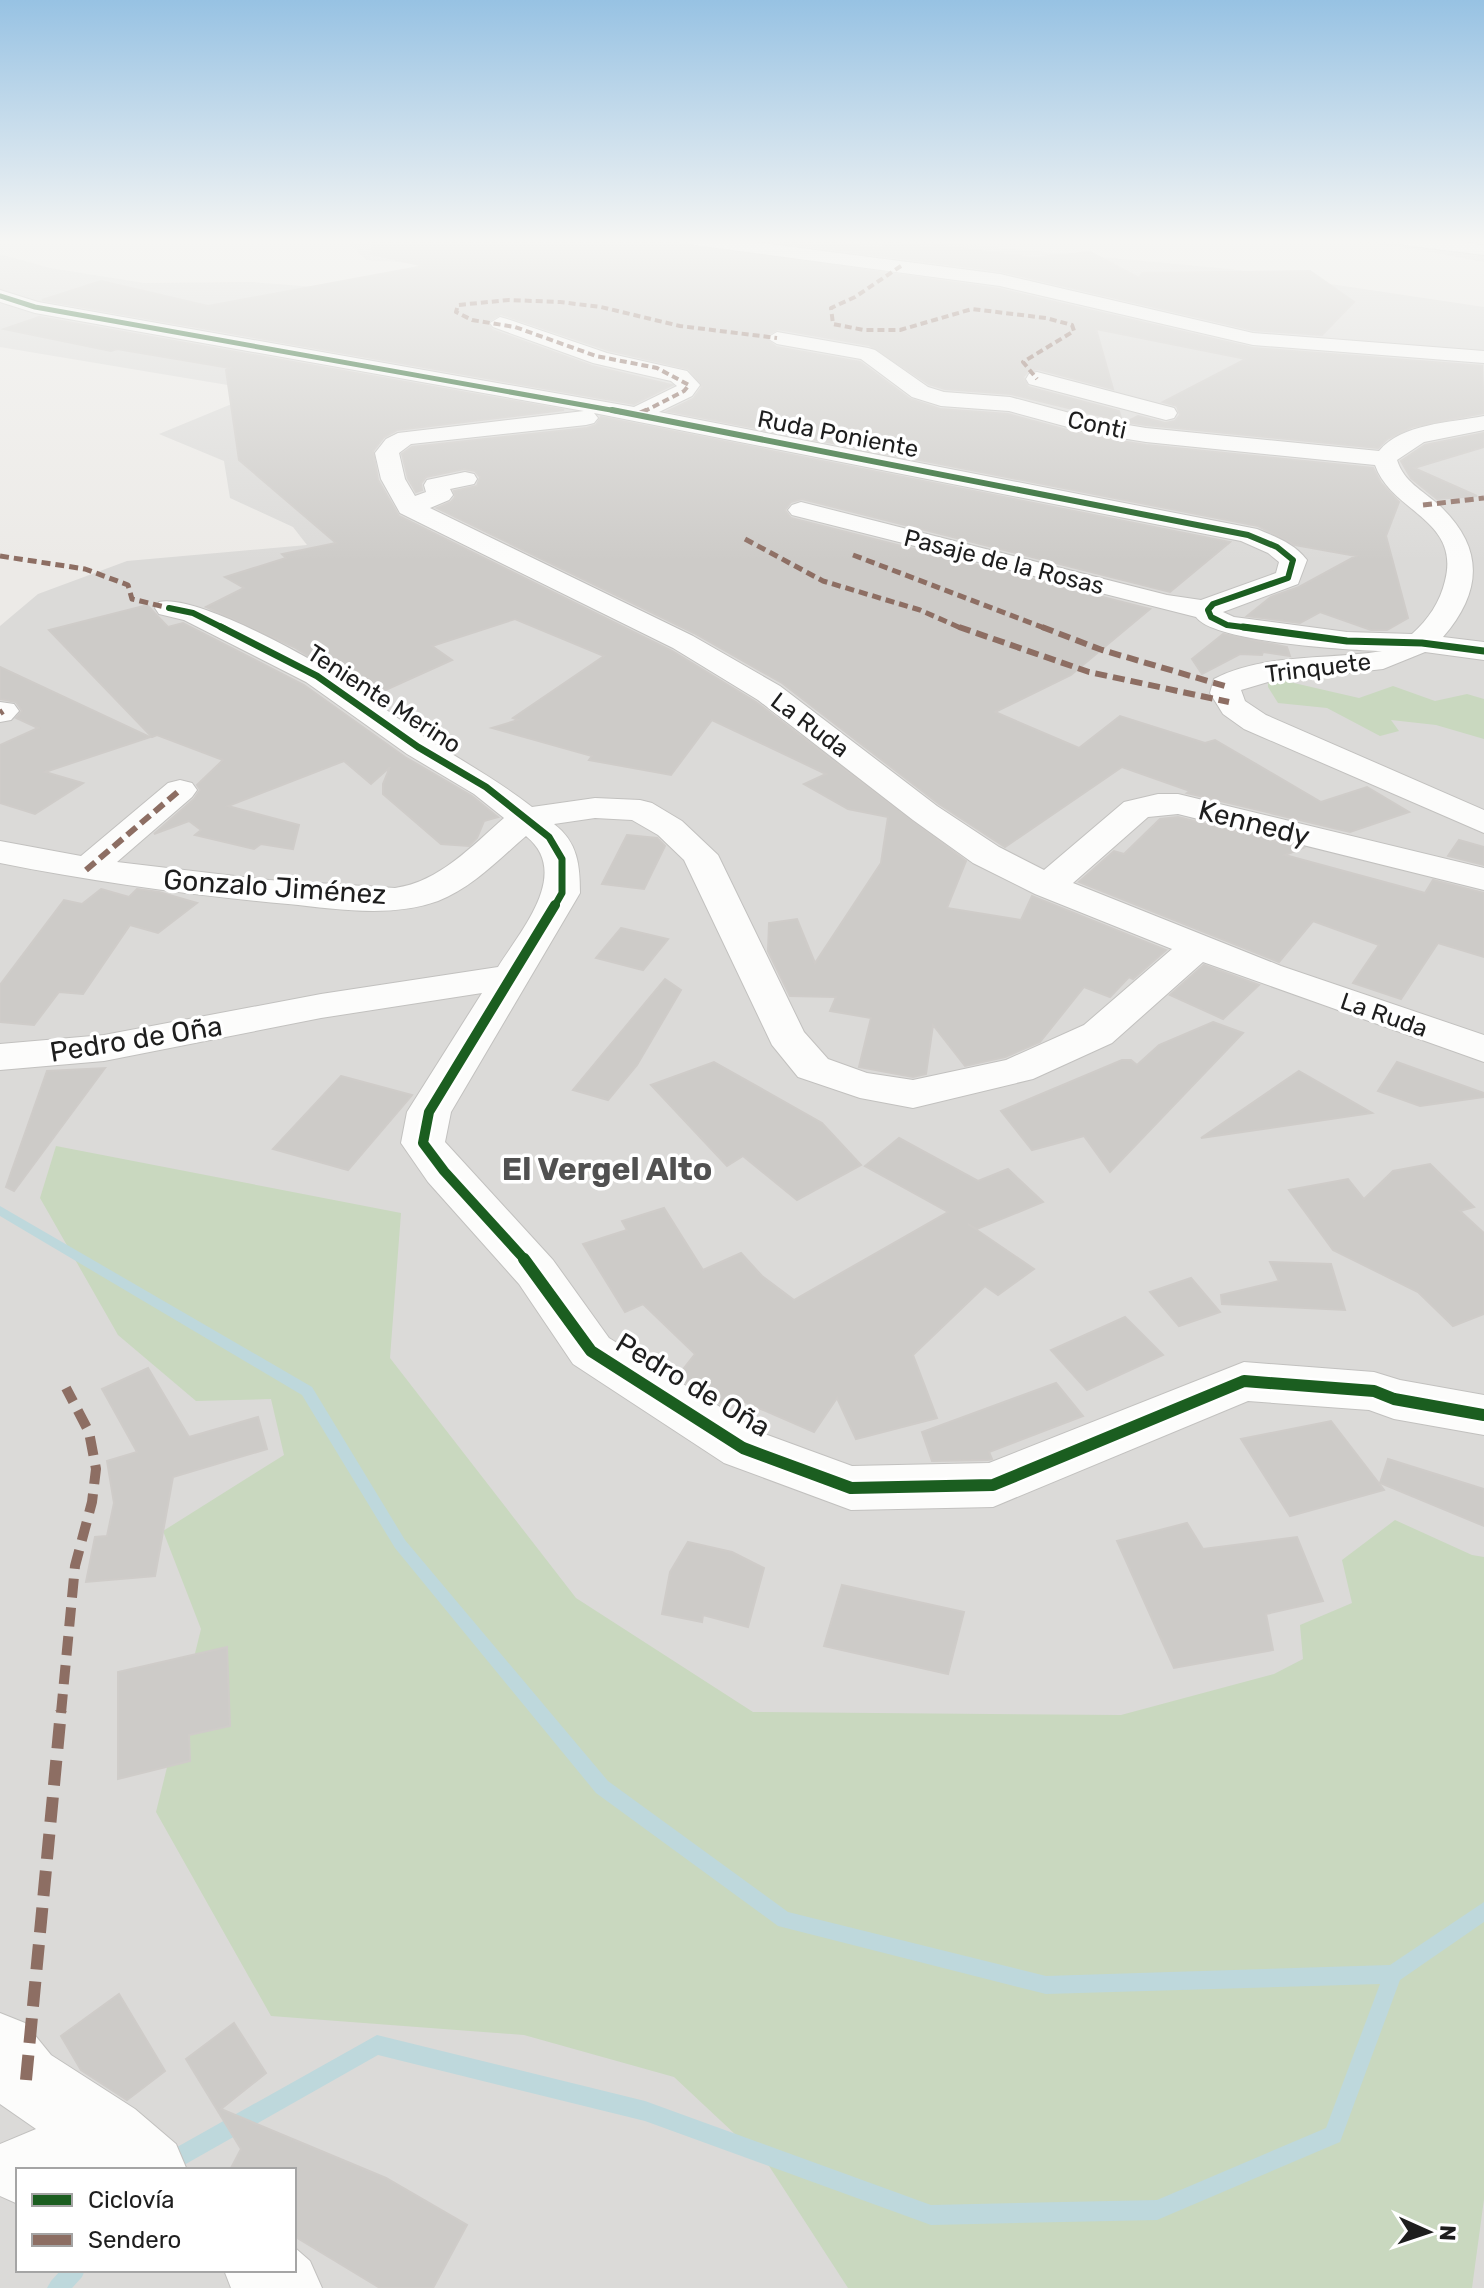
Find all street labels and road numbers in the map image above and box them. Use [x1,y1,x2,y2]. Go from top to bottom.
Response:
street label: Ruda Poniente [755,405,921,463]
street label: Conti [1065,405,1129,445]
street label: Pasaje de la Rosas [901,524,1107,600]
street label: Teniente Merino [302,639,466,759]
street label: Trinquete [1264,648,1372,688]
street label: La Ruda [765,687,855,763]
street label: Kennedy [1195,793,1313,853]
street label: Gonzalo Jiménez [162,863,388,911]
street label: La Ruda [1337,987,1431,1043]
street label: Pedro de Oña [47,1009,225,1069]
street label: Pedro de Oña [610,1326,776,1444]

